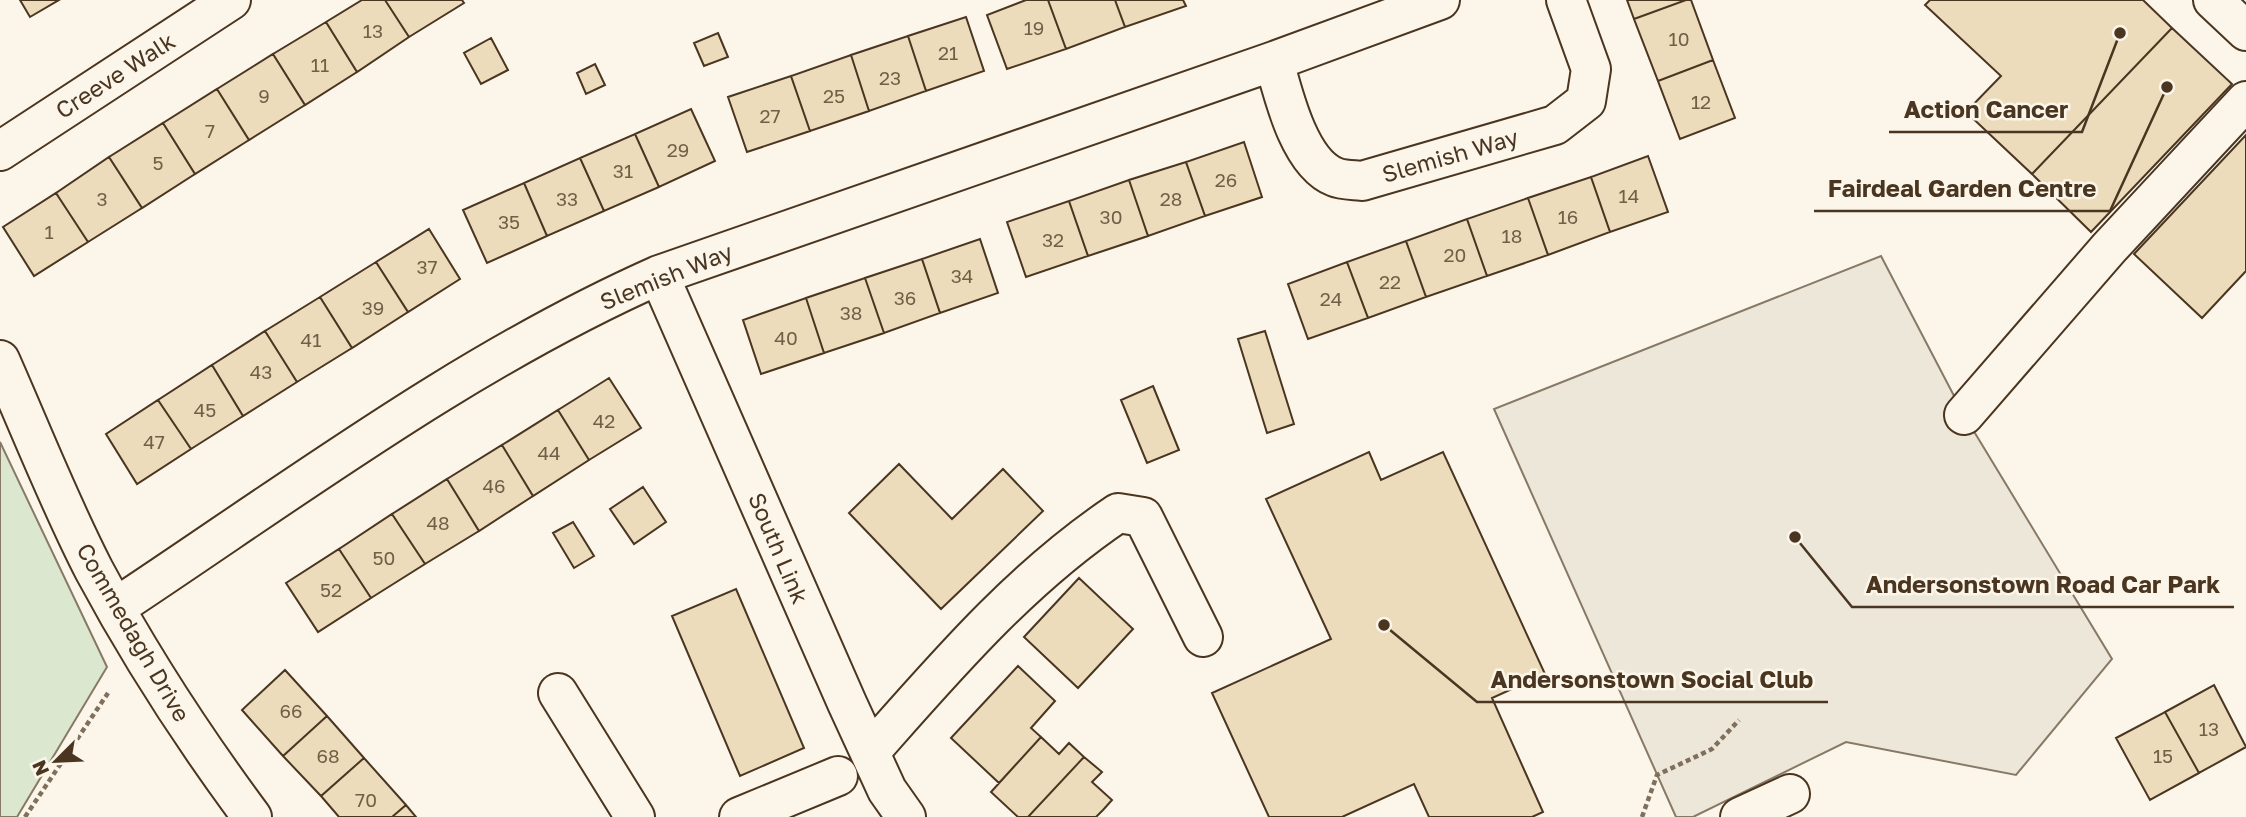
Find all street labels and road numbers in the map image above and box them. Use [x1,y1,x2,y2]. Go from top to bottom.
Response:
street label: Creeve Walk [50,26,180,124]
street label: Slemish Way [1379,122,1521,188]
street label: Slemish Way [596,237,736,315]
street label: South Link [743,488,815,608]
street label: Commedagh Drive [71,538,197,726]

